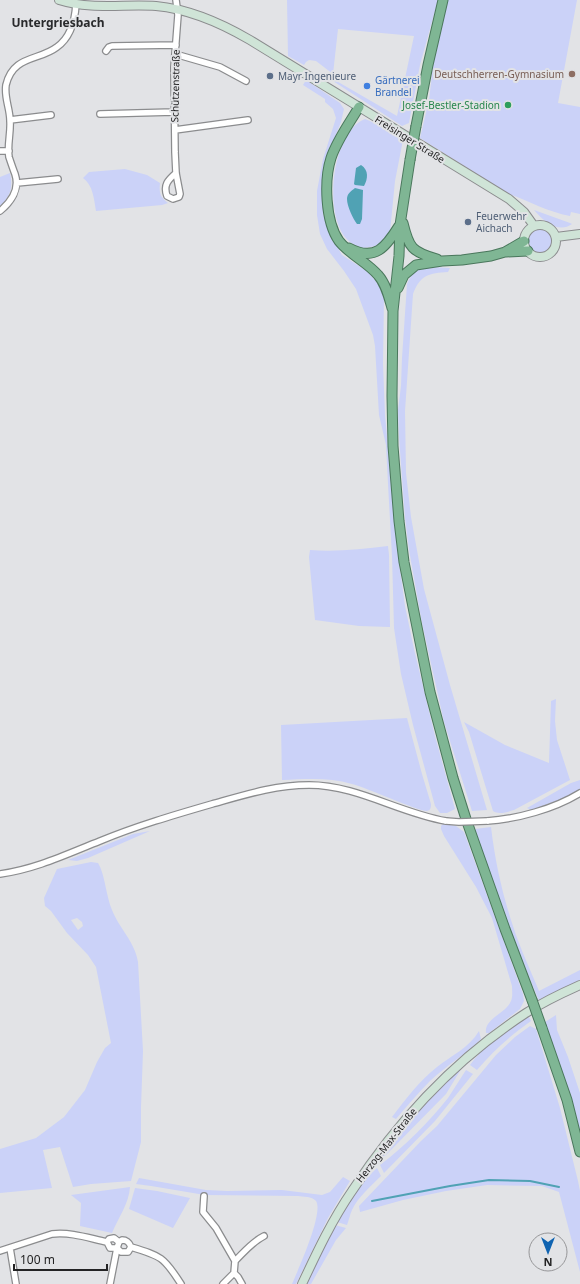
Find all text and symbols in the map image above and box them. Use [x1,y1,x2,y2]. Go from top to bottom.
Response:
district label: Untergriesbach [12,14,104,31]
street label: Schützenstraße [167,49,183,122]
place label: Deutschherren-Gymnasium [434,67,564,81]
place label: Mayr Ingenieure [278,69,356,83]
marker: Deutschherren-Gymnasium [567,69,577,79]
marker: Mayr Ingenieure [265,71,275,81]
place label: Gärtnerei Brandel [375,73,420,99]
marker: Gärtnerei Brandel [362,81,372,91]
place label: Josef-Bestler-Stadion [401,98,500,112]
marker: Josef-Bestler-Stadion [503,100,513,110]
street label: Freisinger Straße [372,112,448,166]
place label: Feuerwehr Aichach [476,209,527,235]
marker: Feuerwehr Aichach [463,217,473,227]
street label: Herzog-Max-Straße [352,1105,420,1185]
north arrow [528,1232,568,1272]
scale bar [14,1246,107,1272]
text: 100 m [20,1251,55,1268]
text: N [544,1255,552,1270]

